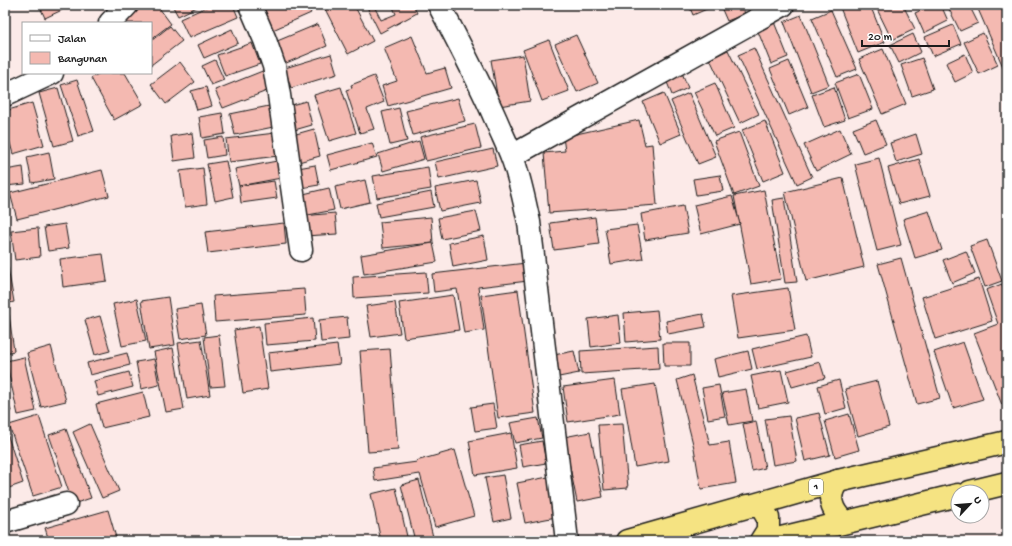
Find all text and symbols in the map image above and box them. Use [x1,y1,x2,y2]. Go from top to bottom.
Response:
legend [22,22,152,74]
scale bar [862,22,949,48]
text: 20 m [868,31,893,45]
text: Jalan [58,33,86,47]
text: Bangunan [57,53,107,67]
road number: 1 [809,479,823,495]
north arrow [950,484,990,524]
text: U [970,495,984,507]

